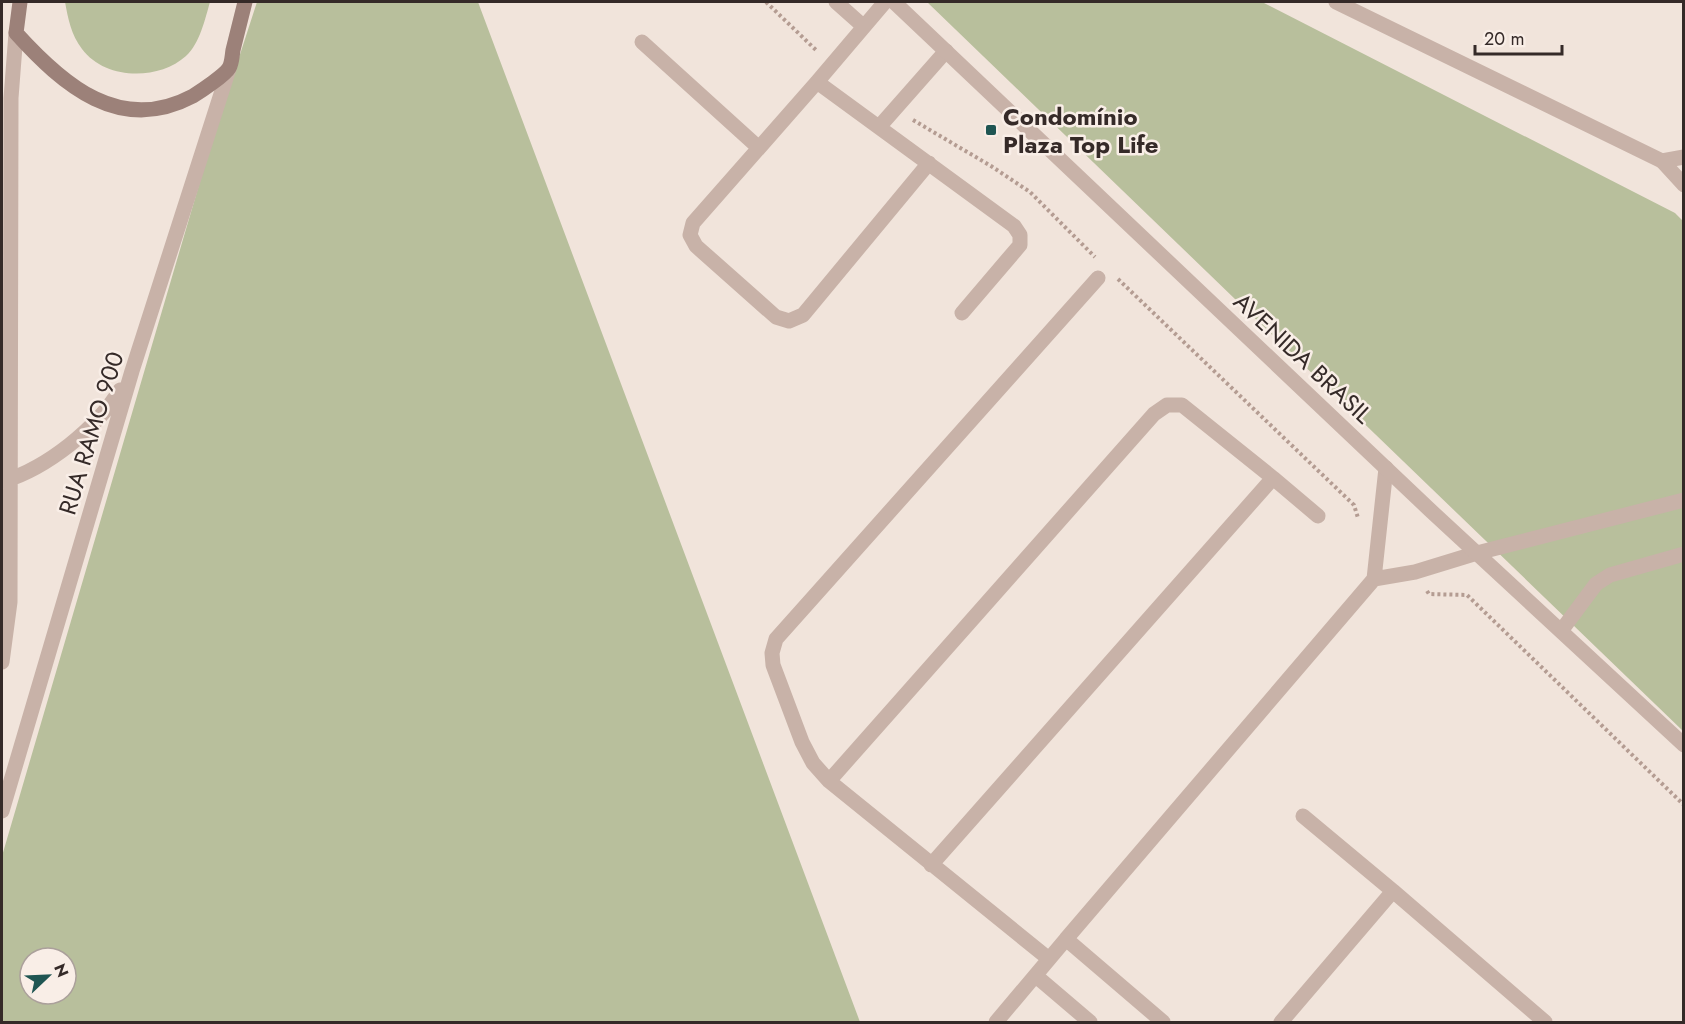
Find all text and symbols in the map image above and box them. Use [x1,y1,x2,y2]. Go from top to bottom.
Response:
scale bar [1475,18,1562,56]
text: 20 m [1484,26,1524,52]
place label: Condomínio Plaza Top Life [1003,99,1159,162]
marker: Condomínio Plaza Top Life [984,123,998,137]
street label: AVENIDA BRASIL [1226,284,1380,432]
street label: RUA RAMO 900 [50,347,132,519]
north arrow [18,946,78,1006]
text: N [48,960,74,981]

